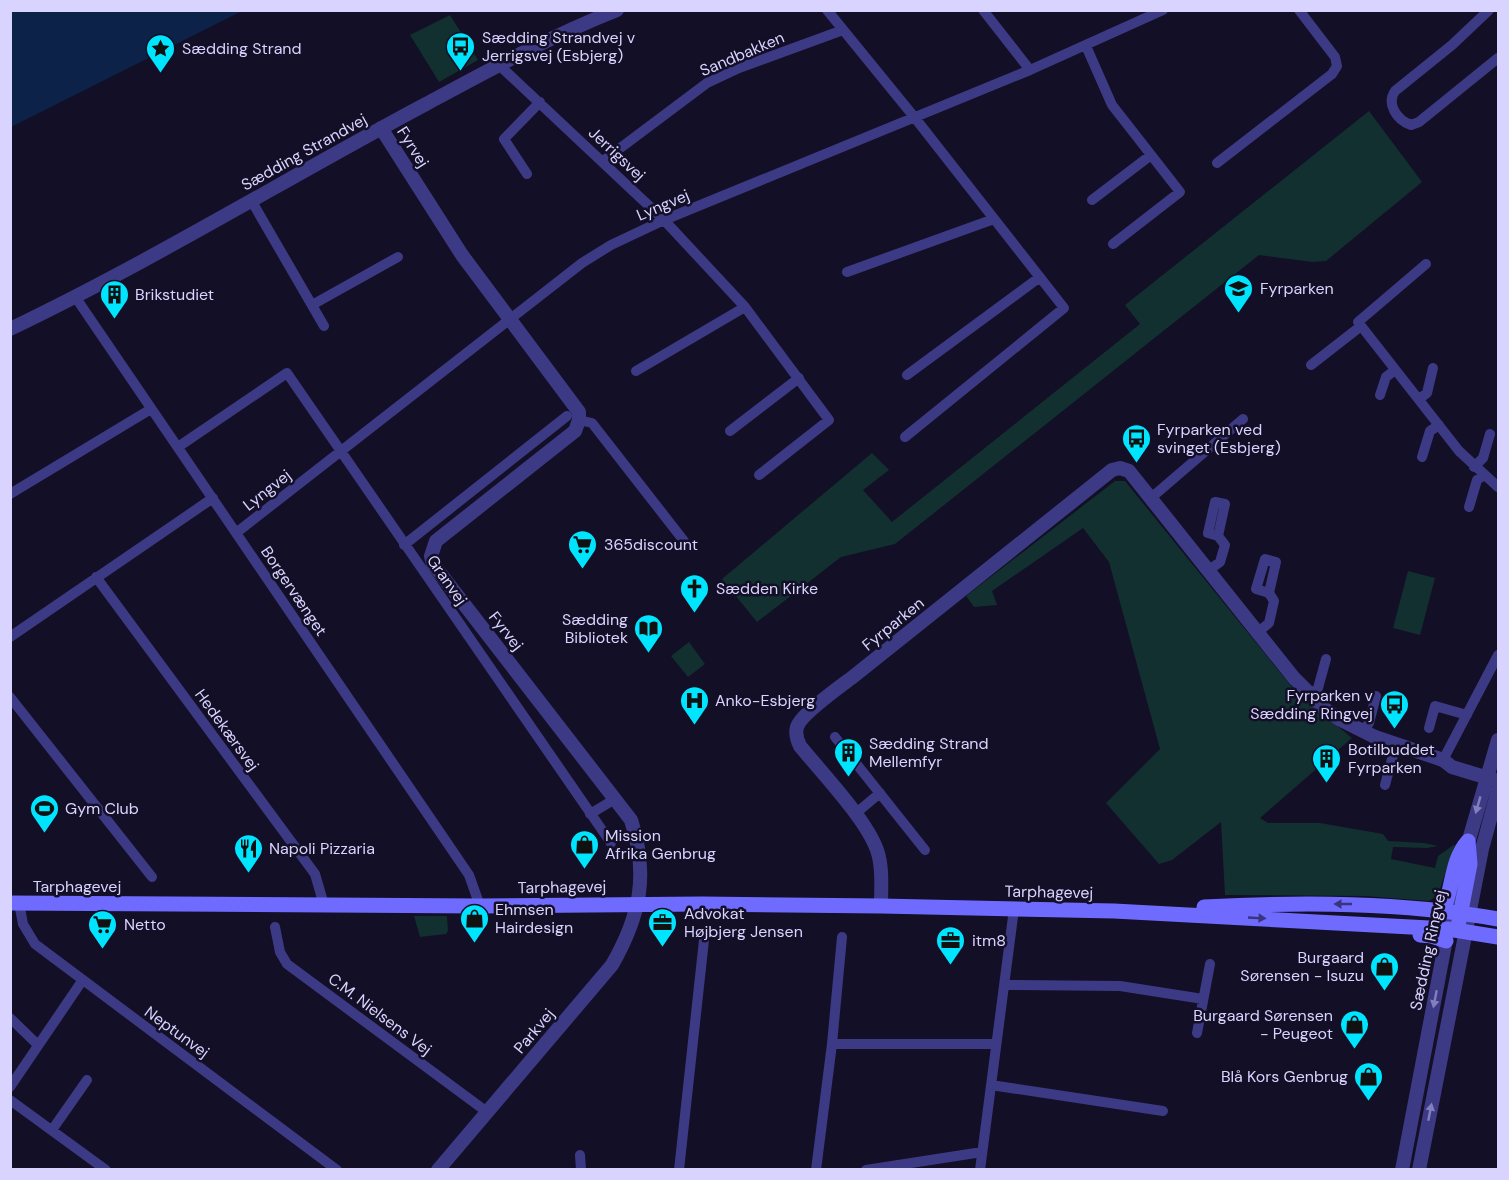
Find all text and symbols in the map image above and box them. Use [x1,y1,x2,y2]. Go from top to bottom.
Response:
place label: Sædding Strandvej v Jerrigsvej (Esbjerg) [482,27,636,66]
street label: Sandbakken [697,27,787,81]
bus stop icon: Sædding Strandvej v Jerrigsvej (Esbjerg) [445,30,477,72]
place icon: Sædding Strand [145,32,177,74]
place label: Sædding Strand [182,38,302,59]
street label: Sædding Strandvej [237,109,371,195]
street label: Jerrigsvej [584,122,650,186]
street label: Fyrvej [392,123,434,171]
street label: Lyngvej [633,184,693,226]
school or university icon: Fyrparken [1223,272,1255,314]
building icon: Brikstudiet [98,278,130,320]
place label: Fyrparken [1260,278,1334,299]
place label: Brikstudiet [135,284,214,305]
place label: Fyrparken ved svinget (Esbjerg) [1157,419,1281,458]
bus stop icon: Fyrparken ved svinget (Esbjerg) [1120,422,1152,464]
street label: Lyngvej [239,465,295,515]
supermarket icon: 365discount [567,528,599,570]
place label: 365discount [604,534,698,555]
street label: Borgervænget [256,542,332,640]
street label: Granvej [422,551,472,609]
church icon: Sædden Kirke [679,572,711,614]
place label: Sædden Kirke [716,578,818,599]
street label: Fyrparken [858,593,928,655]
street label: Fyrvej [484,607,528,655]
place label: Sædding Bibliotek [562,609,628,648]
library icon: Sædding Bibliotek [633,612,665,654]
hospital icon: Anko-Esbjerg [678,684,710,726]
street label: Hedekærsvej [190,685,264,775]
place label: Fyrparken v Sædding Ringvej [1250,685,1374,724]
bus stop icon: Fyrparken v Sædding Ringvej [1378,688,1410,730]
place label: Anko-Esbjerg [715,690,815,711]
place label: Sædding Strand Mellemfyr [869,733,989,772]
building icon: Sædding Strand Mellemfyr [832,736,864,778]
place label: Botilbuddet Fyrparken [1348,739,1435,778]
building icon: Botilbuddet Fyrparken [1311,742,1343,784]
sports icon: Gym Club [28,792,60,834]
one-way arrow [1473,796,1483,814]
place label: Gym Club [65,798,139,819]
place label: Mission Afrika Genbrug [605,825,716,864]
shop icon: Mission Afrika Genbrug [568,828,600,870]
restaurant icon: Napoli Pizzaria [232,832,264,874]
place label: Napoli Pizzaria [269,838,375,859]
street label: Tarphagevej [33,876,121,897]
street label: Tarphagevej [517,876,607,898]
street label: Tarphagevej [1004,881,1094,903]
street label: Sædding Ringvej [1405,888,1451,1012]
place label: Ehmsen Hairdesign [495,899,573,938]
one-way arrow [1333,899,1352,909]
shop icon: Ehmsen Hairdesign [458,902,490,944]
place label: Advokat Højbjerg Jensen [684,903,803,942]
office icon: Advokat Højbjerg Jensen [647,906,679,948]
supermarket icon: Netto [87,908,119,950]
place label: Netto [124,914,166,935]
one-way arrow [1247,914,1266,923]
office icon: itm8 [935,924,967,966]
place label: itm8 [972,930,1006,951]
place label: Burgaard Sørensen - Isuzu [1240,947,1364,986]
shop icon: Burgaard Sørensen - Isuzu [1369,950,1401,992]
street label: C.M. Nielsens Vej [324,968,436,1060]
one-way arrow [1430,989,1439,1008]
street label: Neptunvej [140,1001,214,1063]
street label: Parkvej [509,1004,559,1058]
place label: Burgaard Sørensen - Peugeot [1193,1005,1333,1044]
shop icon: Burgaard Sørensen - Peugeot [1338,1008,1370,1050]
shop icon: Blå Kors Genbrug [1353,1060,1385,1102]
place label: Blå Kors Genbrug [1221,1066,1348,1087]
one-way arrow [1426,1102,1435,1121]

